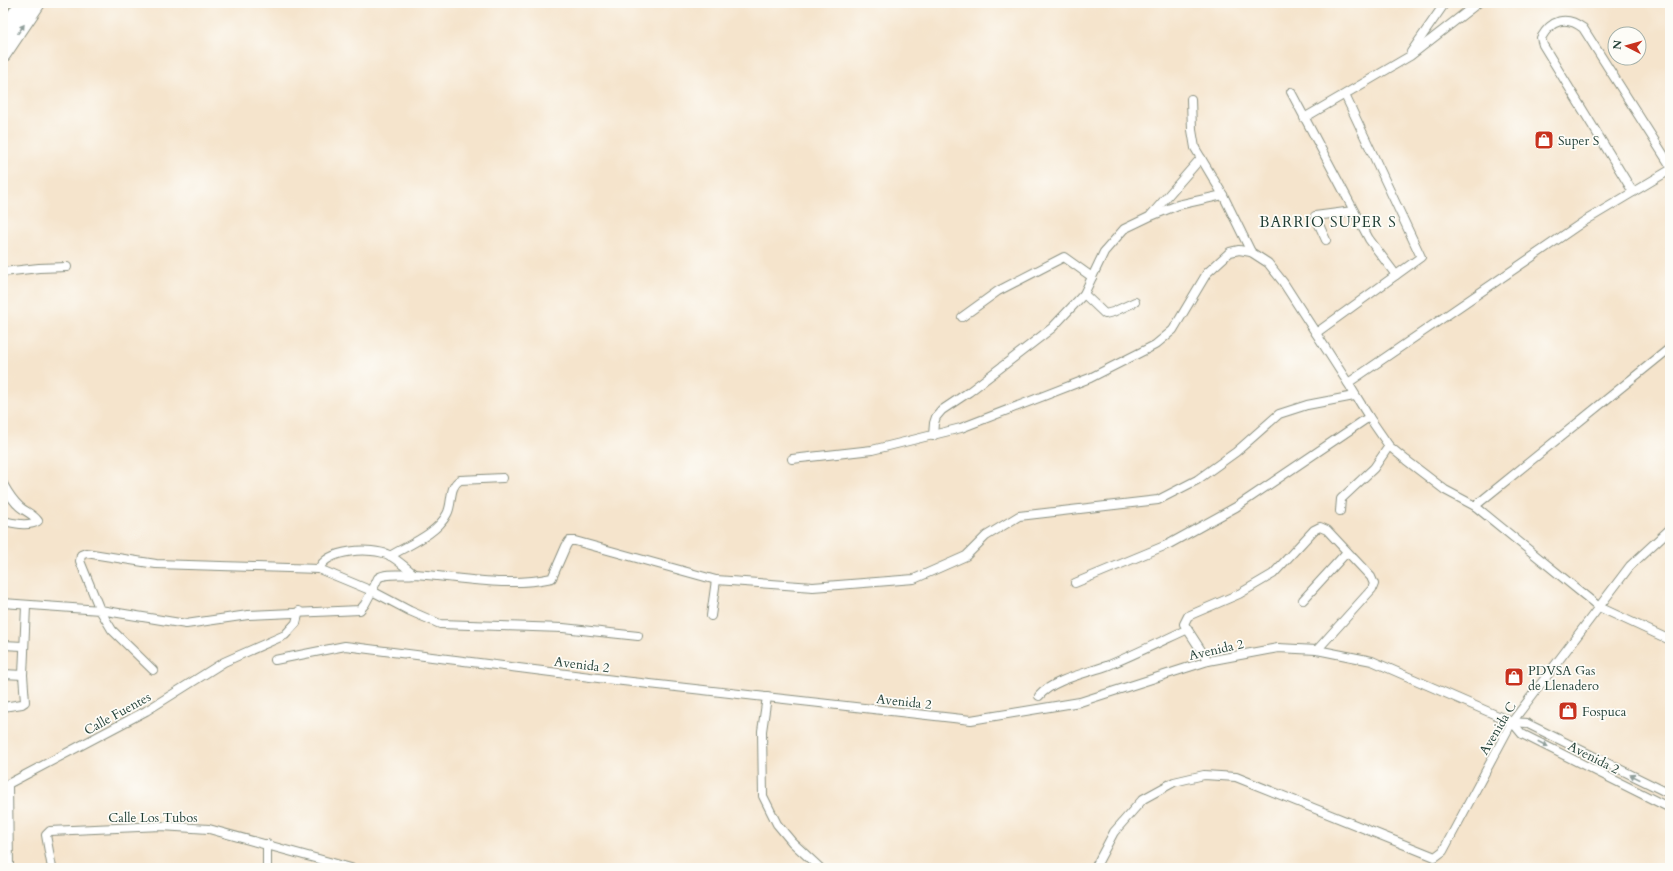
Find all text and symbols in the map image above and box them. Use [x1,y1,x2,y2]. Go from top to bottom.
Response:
one-way arrow [17,24,25,34]
north arrow [1607,26,1647,66]
text: N [1610,39,1626,51]
shop icon: Super S [1533,129,1555,151]
place label: Super S [1558,132,1599,150]
district label: BARRIO SUPER S [1259,212,1397,232]
street label: Avenida 2 [1187,635,1246,665]
street label: Avenida 2 [553,653,611,677]
place label: PDVSA Gas de Llenadero [1528,662,1599,695]
shop icon: PDVSA Gas de Llenadero [1503,666,1525,688]
street label: Calle Fuentes [81,688,154,740]
street label: Avenida 2 [875,690,933,714]
street label: Avenida C [1475,699,1521,758]
shop icon: Fospuca [1557,700,1579,722]
place label: Fospuca [1582,703,1627,721]
street label: Avenida 2 [1565,737,1623,779]
one-way arrow [1537,741,1548,747]
one-way arrow [1629,774,1641,780]
street label: Calle Los Tubos [108,809,198,827]

